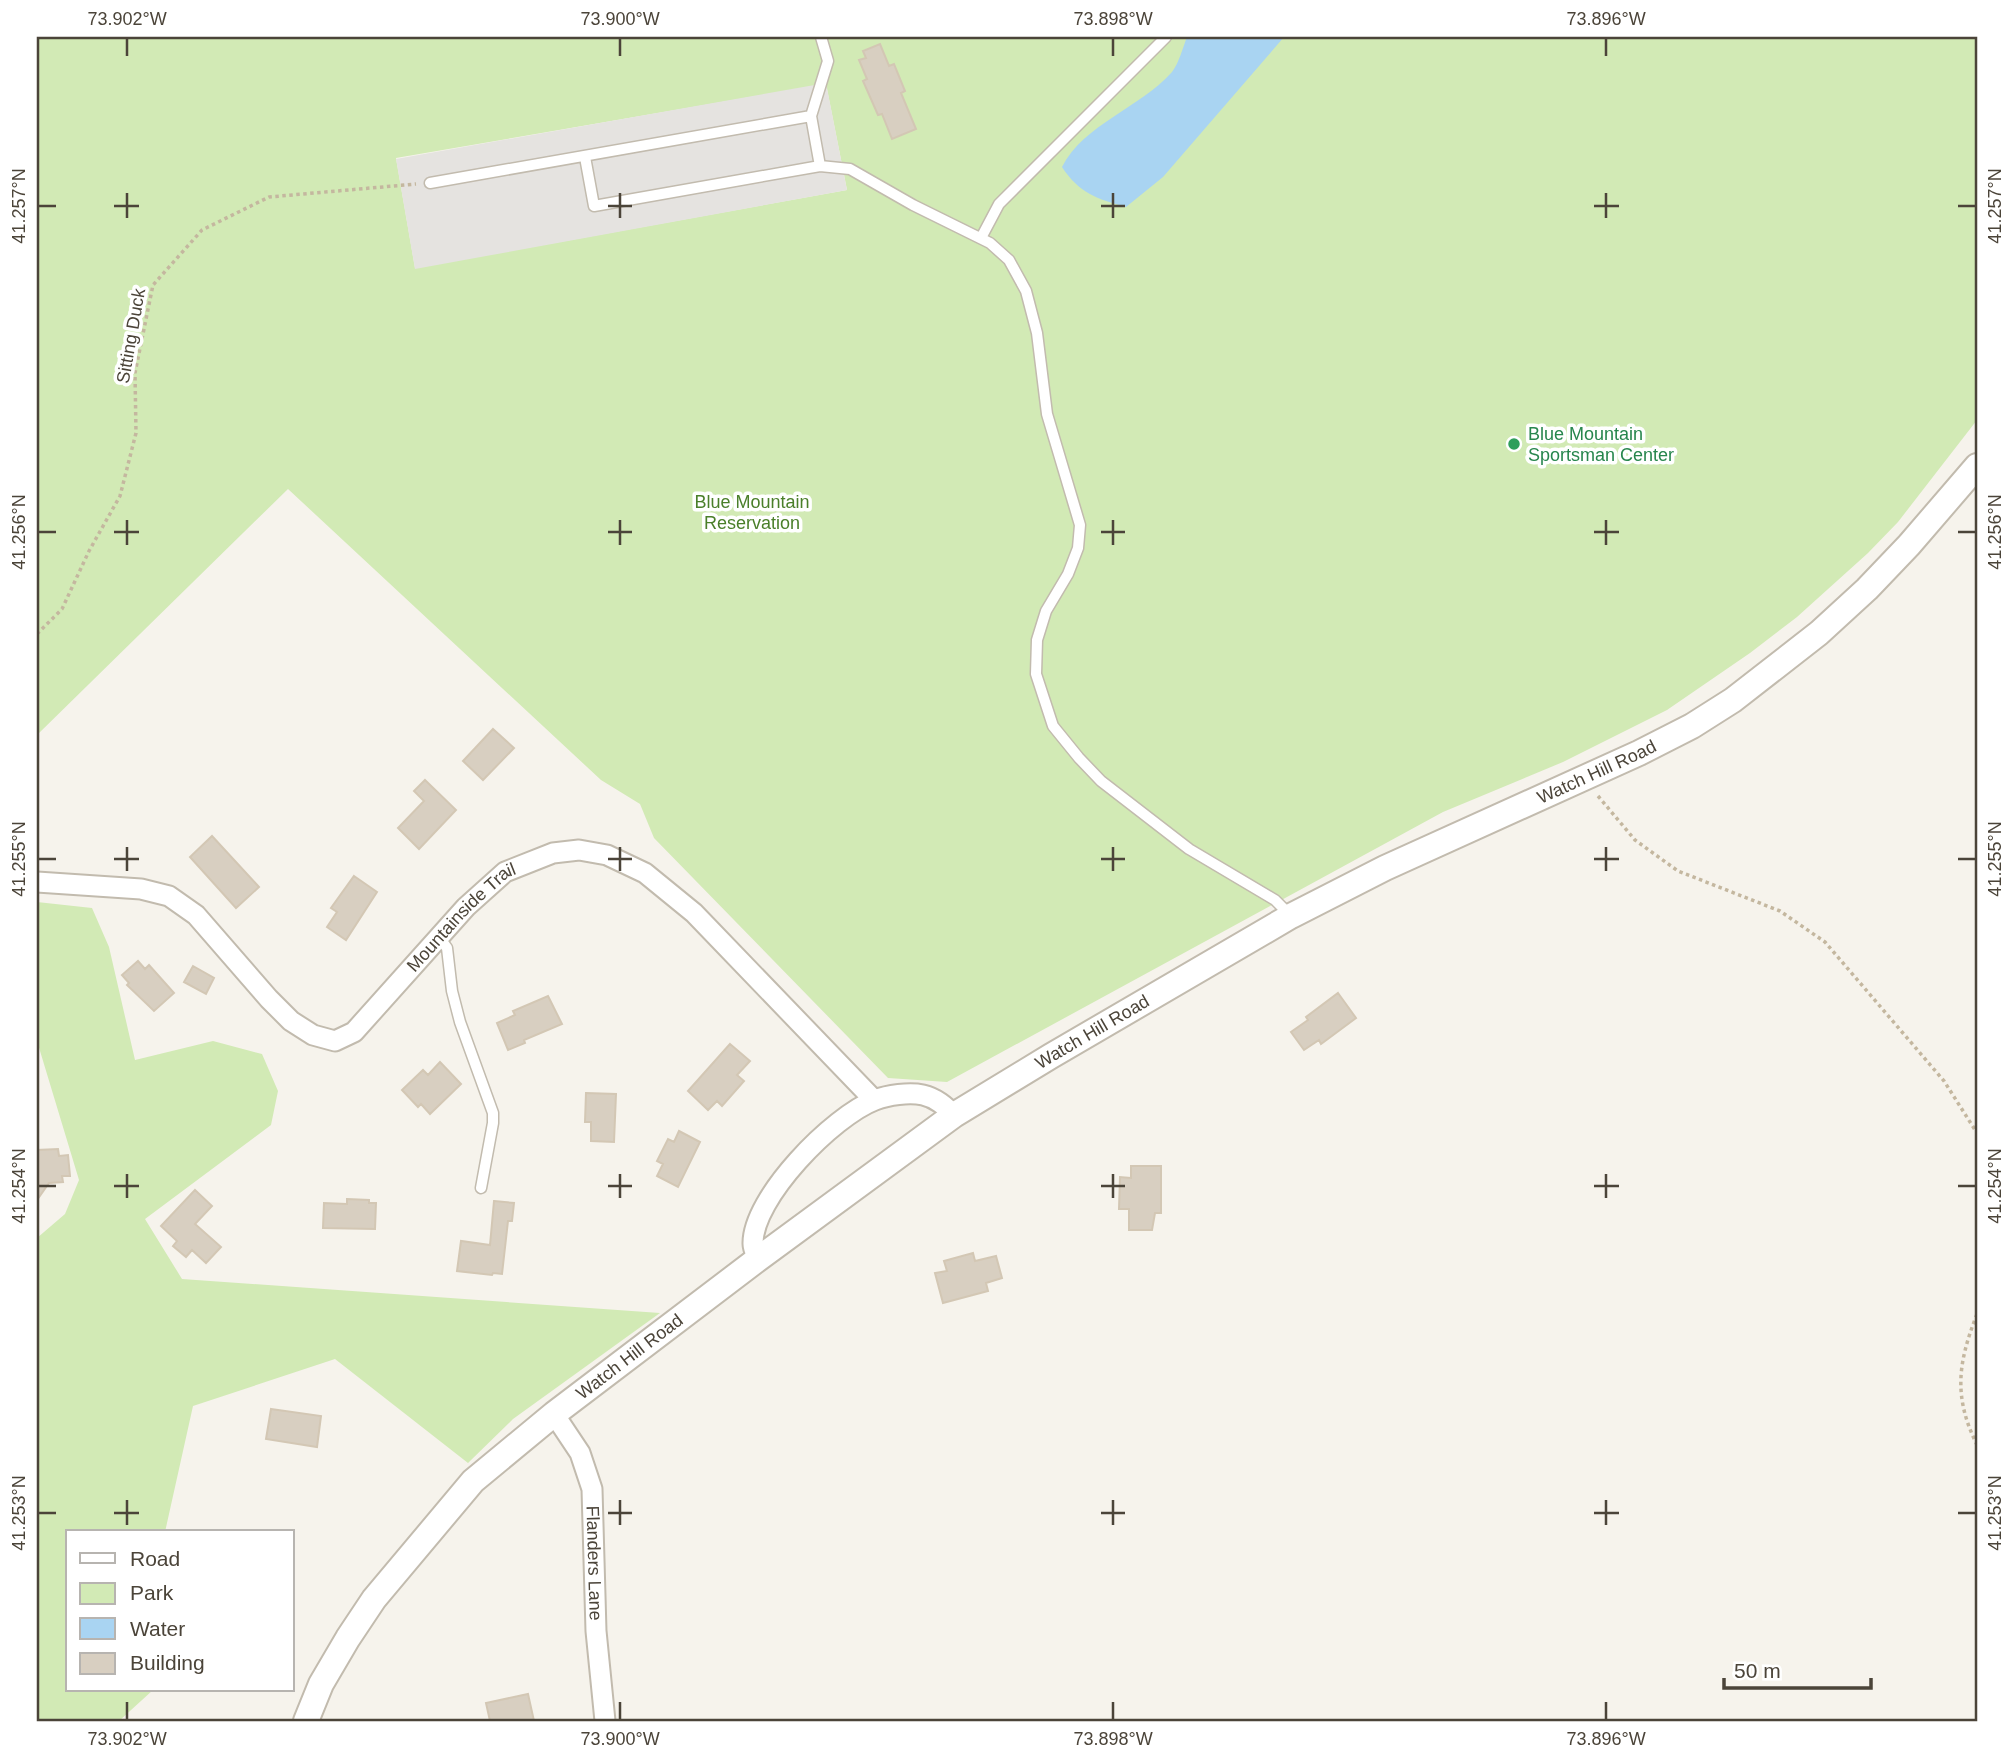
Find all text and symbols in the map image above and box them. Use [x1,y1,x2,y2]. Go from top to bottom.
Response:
text: 73.902°W [87,9,167,29]
text: 73.900°W [580,9,660,29]
text: 73.898°W [1073,9,1153,29]
text: 73.896°W [1566,9,1646,29]
text: 41.257°N [9,168,29,244]
text: 41.257°N [1985,168,2005,244]
street label: Sitting Duck [113,286,149,385]
place label: Blue Mountain Sportsman Center [1528,424,1674,465]
marker: Blue Mountain Sportsman Center [1506,436,1522,452]
park label: Blue Mountain Reservation [694,492,810,533]
text: 41.256°N [9,494,29,570]
text: 41.256°N [1985,494,2005,570]
street label: Watch Hill Road [1534,736,1659,808]
text: 41.255°N [9,821,29,897]
text: 41.255°N [1985,821,2005,897]
street label: Mountainside Trail [403,859,518,976]
street label: Watch Hill Road [1032,991,1153,1073]
text: 41.254°N [9,1148,29,1224]
text: 41.254°N [1985,1148,2005,1224]
street label: Watch Hill Road [572,1310,687,1404]
text: 41.253°N [9,1475,29,1551]
text: 41.253°N [1985,1475,2005,1551]
street label: Flanders Lane [582,1505,606,1621]
legend [66,1530,294,1692]
text: Road [130,1547,180,1570]
text: Park [130,1581,174,1604]
text: Water [130,1617,185,1640]
scale bar [1724,1646,1870,1690]
text: Building [130,1651,205,1674]
text: 50 m [1734,1659,1781,1682]
text: 73.902°W [87,1729,167,1749]
text: 73.900°W [580,1729,660,1749]
text: 73.898°W [1073,1729,1153,1749]
text: 73.896°W [1566,1729,1646,1749]

